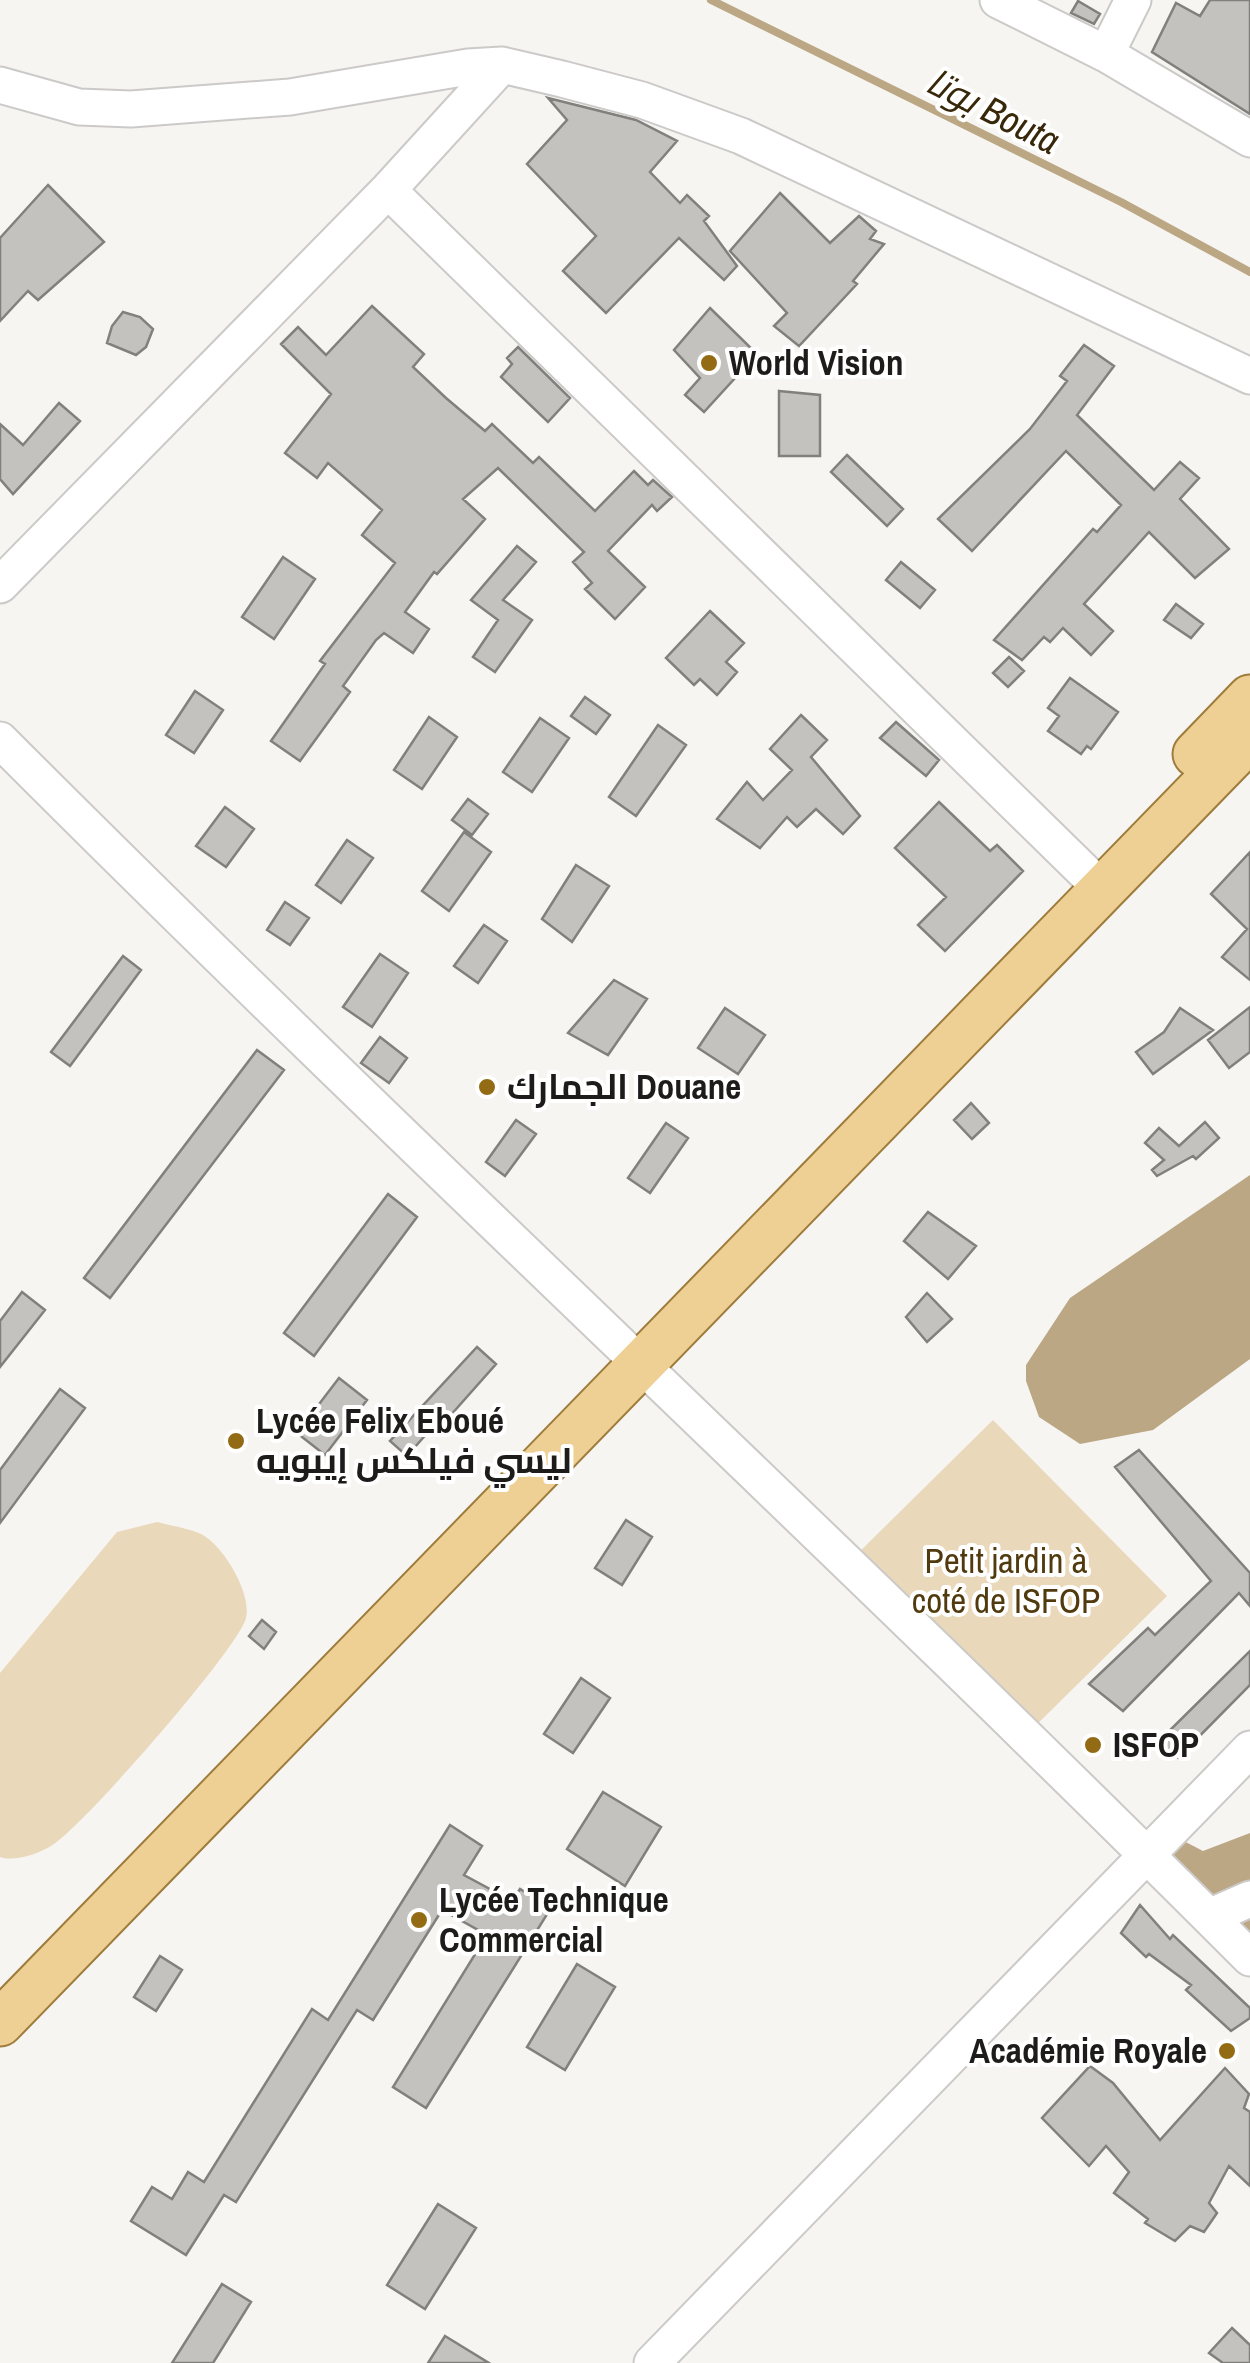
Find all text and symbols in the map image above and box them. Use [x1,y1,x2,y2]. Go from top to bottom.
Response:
water label: بوتا Bouta [918,55,1069,166]
place label: World Vision [729,339,903,386]
marker: World Vision [698,352,720,374]
place label: الجمارك Douane [507,1063,741,1110]
marker: الجمارك Douane [476,1076,498,1098]
place label: Lycée Felix Eboué ليسي فيلكس إيبويه [256,1397,572,1488]
marker: Lycée Felix Eboué ليسي فيلكس إيبويه [225,1430,247,1452]
park label: Petit jardin à coté de ISFOP [912,1537,1100,1624]
place label: ISFOP [1113,1721,1199,1768]
marker: ISFOP [1082,1734,1104,1756]
place label: Lycée Technique Commercial [439,1876,669,1963]
marker: Lycée Technique Commercial [408,1909,430,1931]
place label: Académie Royale [969,2027,1207,2074]
marker: Académie Royale [1216,2040,1238,2062]

